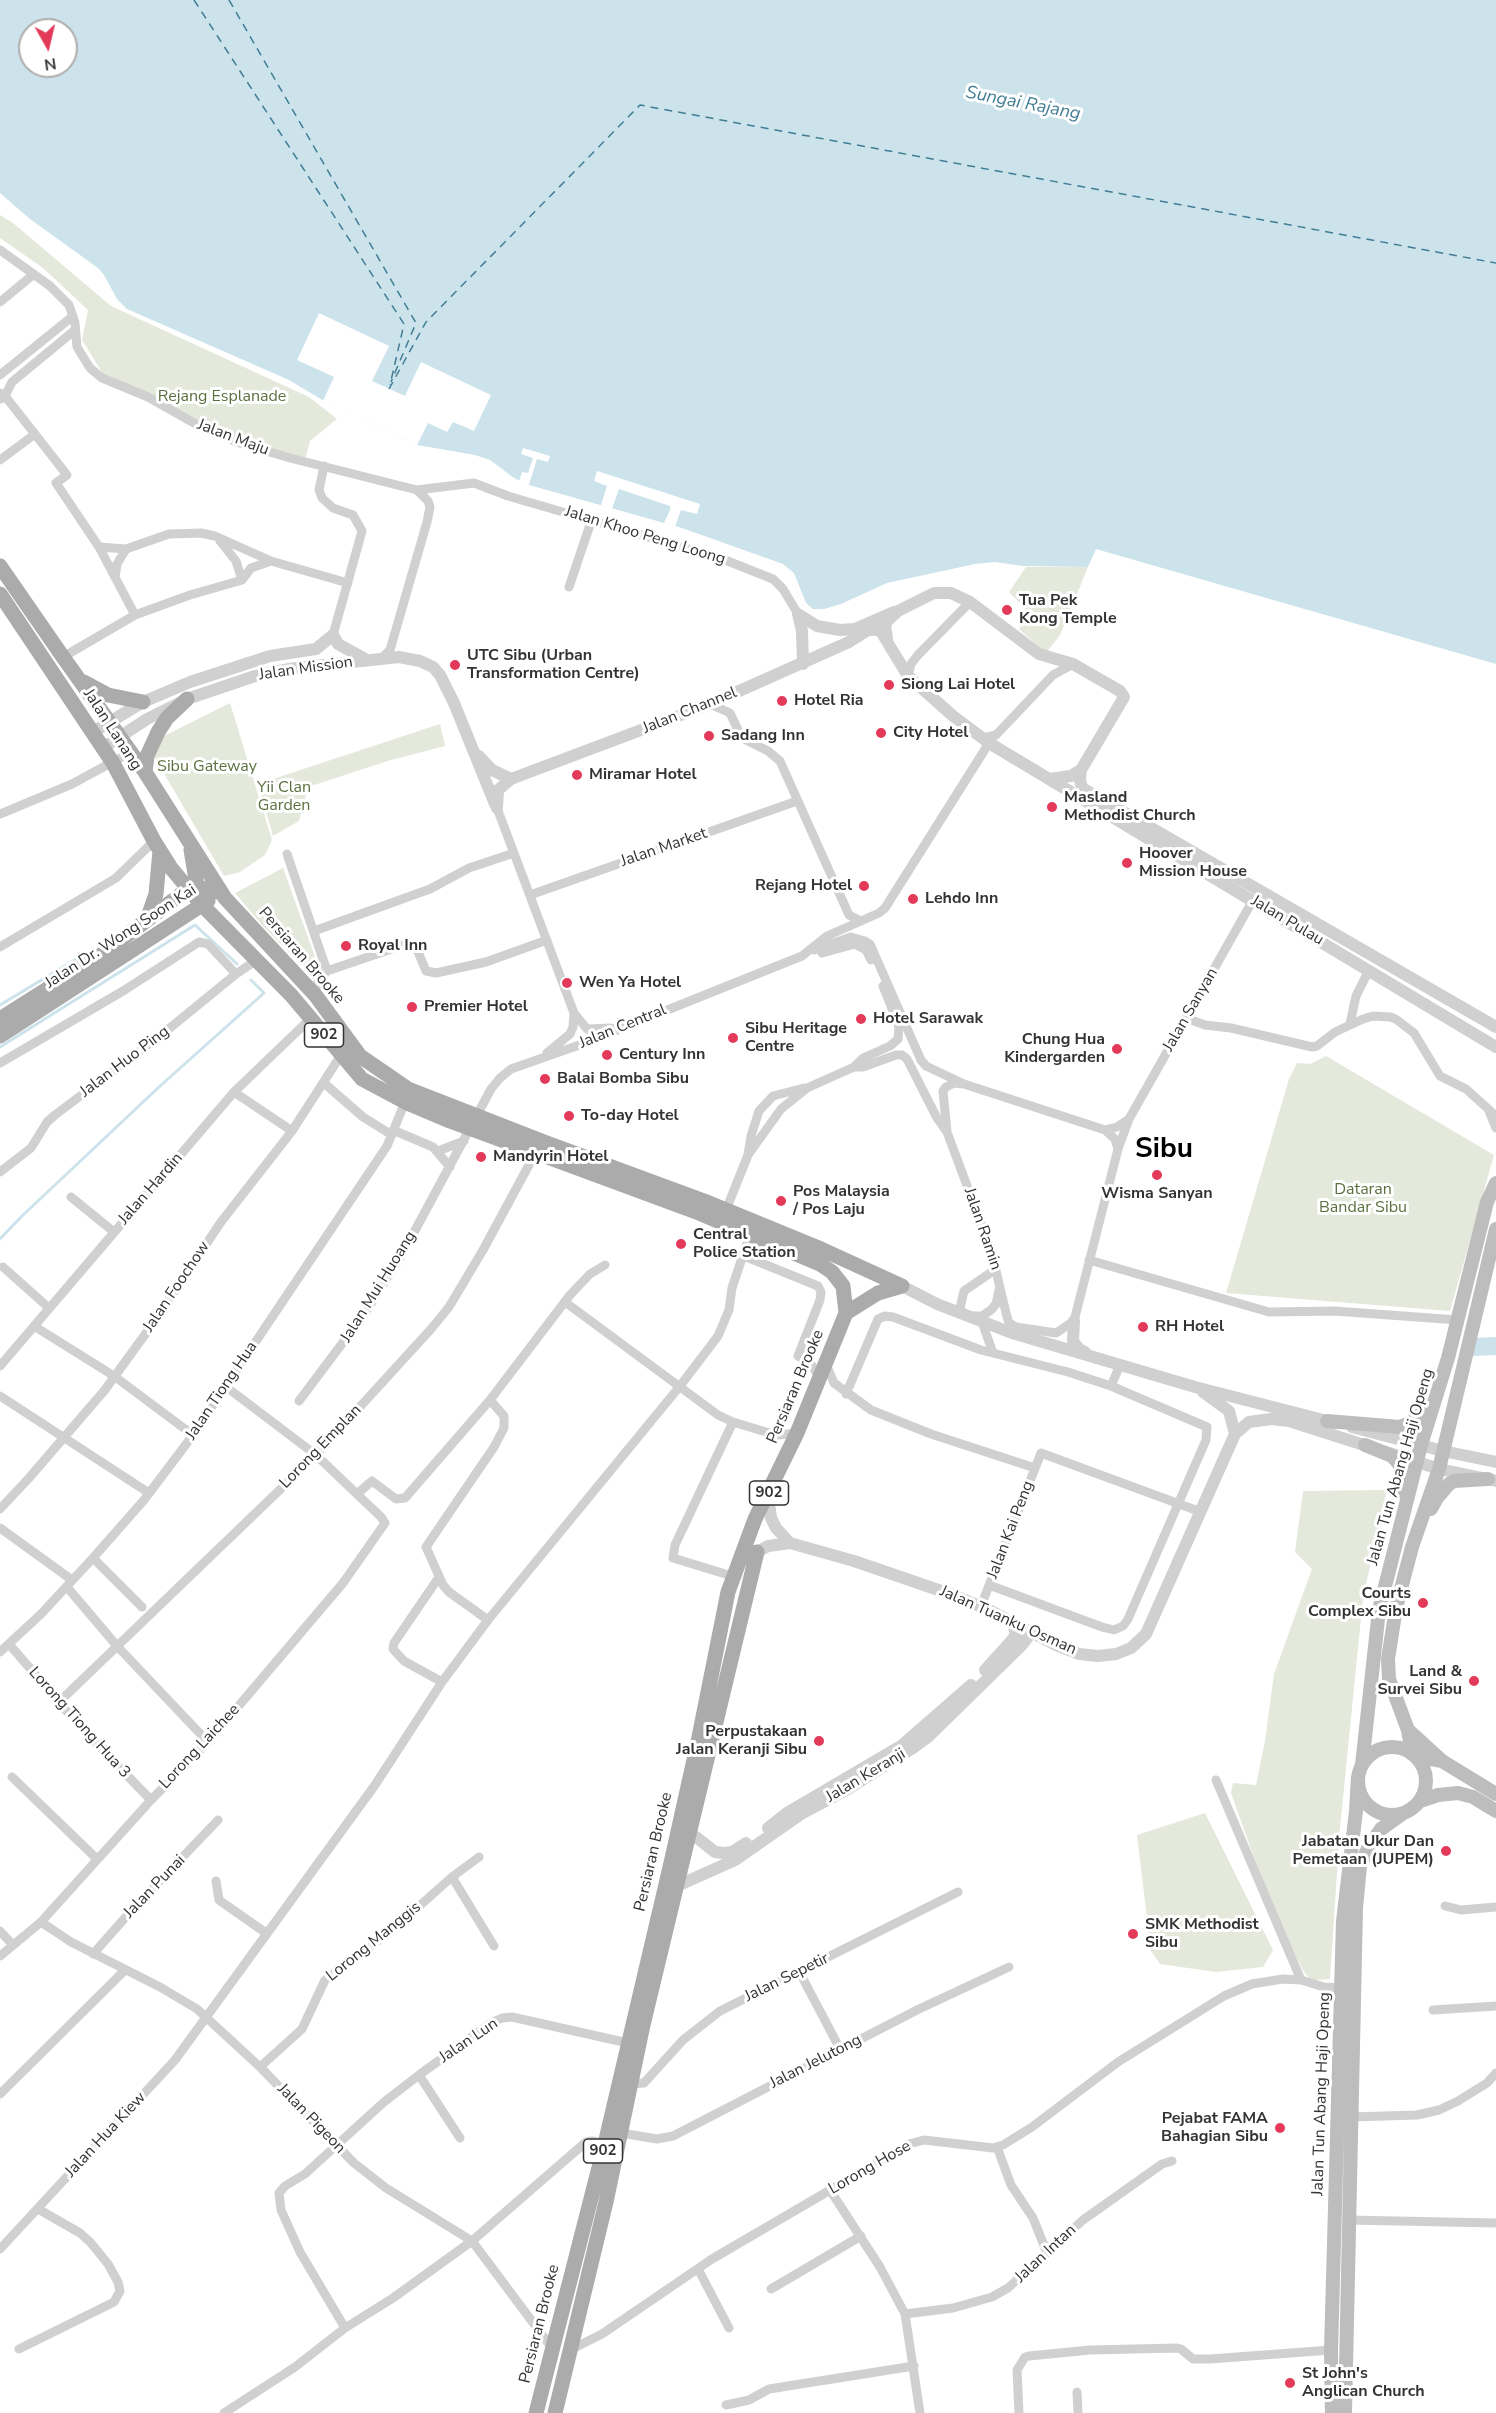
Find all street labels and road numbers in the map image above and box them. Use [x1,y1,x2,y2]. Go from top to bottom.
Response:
street label: Jalan Maju [195,416,271,460]
street label: Jalan Khoo Peng Loong [562,502,728,570]
street label: Jalan Mission [258,653,354,685]
street label: Jalan Channel [640,683,740,739]
street label: Jalan Lanang [79,686,145,774]
street label: Jalan Market [618,824,710,872]
street label: Jalan Dr. Wong Soon Kai [42,881,200,993]
street label: Jalan Pulau [1247,892,1327,950]
street label: Persiaran Brooke [254,904,348,1008]
street label: Jalan Sanyan [1159,965,1223,1055]
street label: Jalan Central [577,1001,669,1053]
street label: Jalan Huo Ping [77,1022,173,1102]
road number: 902 [304,1023,344,1047]
street label: Jalan Hardin [115,1149,187,1229]
street label: Jalan Ramin [959,1185,1005,1273]
street label: Jalan Mui Huoang [337,1228,421,1346]
street label: Jalan Foochow [140,1238,214,1336]
street label: Persiaran Brooke [763,1327,829,1447]
street label: Jalan Tiong Hua [182,1338,262,1444]
street label: Jalan Tun Abang Haji Openg [1364,1366,1438,1568]
street label: Lorong Emplan [276,1401,366,1493]
street label: Jalan Kai Peng [984,1478,1038,1582]
road number: 902 [750,1481,788,1505]
street label: Jalan Tuanku Osman [937,1582,1079,1660]
street label: Lorong Tiong Hua 3 [24,1664,134,1782]
street label: Lorong Laichee [156,1701,244,1793]
street label: Jalan Keranji [823,1745,909,1807]
street label: Persiaran Brooke [631,1791,677,1913]
street label: Jalan Punai [120,1851,190,1923]
street label: Lorong Manggis [323,1898,425,1986]
street label: Jalan Sepetir [742,1949,832,2007]
street label: Jalan Tun Abang Haji Openg [1309,1992,1335,2196]
street label: Jalan Lun [436,2014,502,2068]
street label: Jalan Jelutong [767,2031,865,2093]
street label: Jalan Pigeon [273,2080,349,2158]
street label: Jalan Hua Kiew [62,2088,150,2182]
street label: Lorong Hose [825,2137,915,2199]
road number: 902 [584,2139,622,2163]
street label: Jalan Intan [1012,2221,1080,2287]
street label: Persiaran Brooke [516,2263,564,2385]

